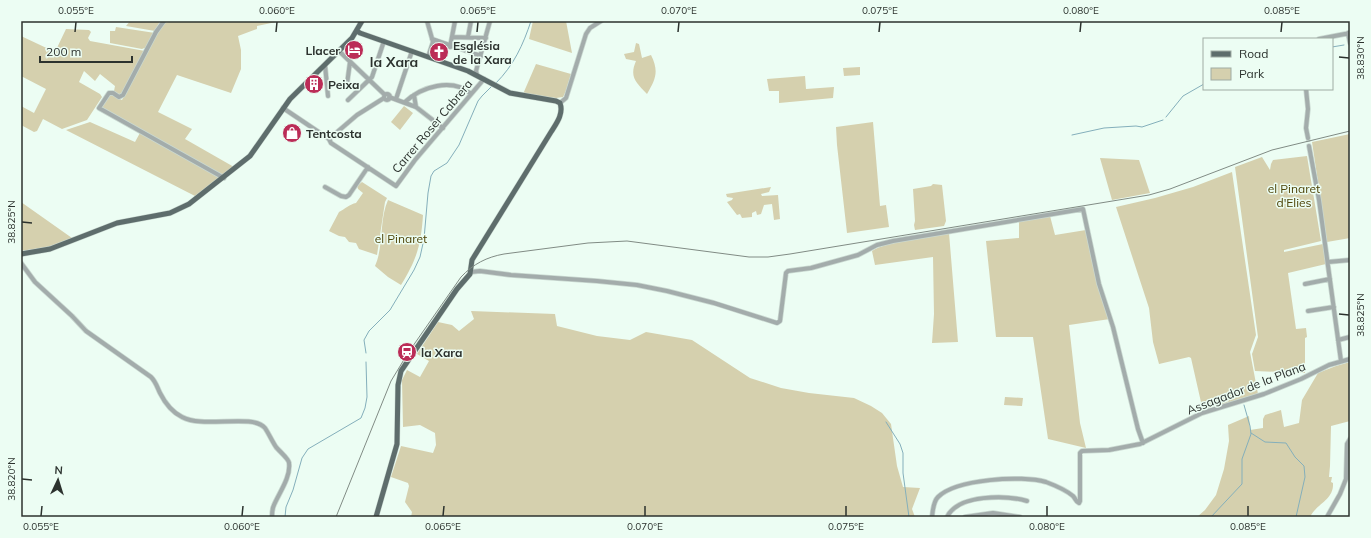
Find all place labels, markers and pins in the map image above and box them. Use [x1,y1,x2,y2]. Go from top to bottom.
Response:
place label: Església de la Xara [453,38,512,67]
hotel icon: Llacer [343,39,365,61]
church icon: Església de la Xara [428,41,450,63]
place label: Llacer [305,43,340,58]
building icon: Peixa [303,73,325,95]
place label: Peixa [328,77,359,92]
shop icon: Tentcosta [281,122,303,144]
place label: Tentcosta [306,126,362,141]
station icon: la Xara [396,341,418,363]
place label: la Xara [421,345,462,360]

